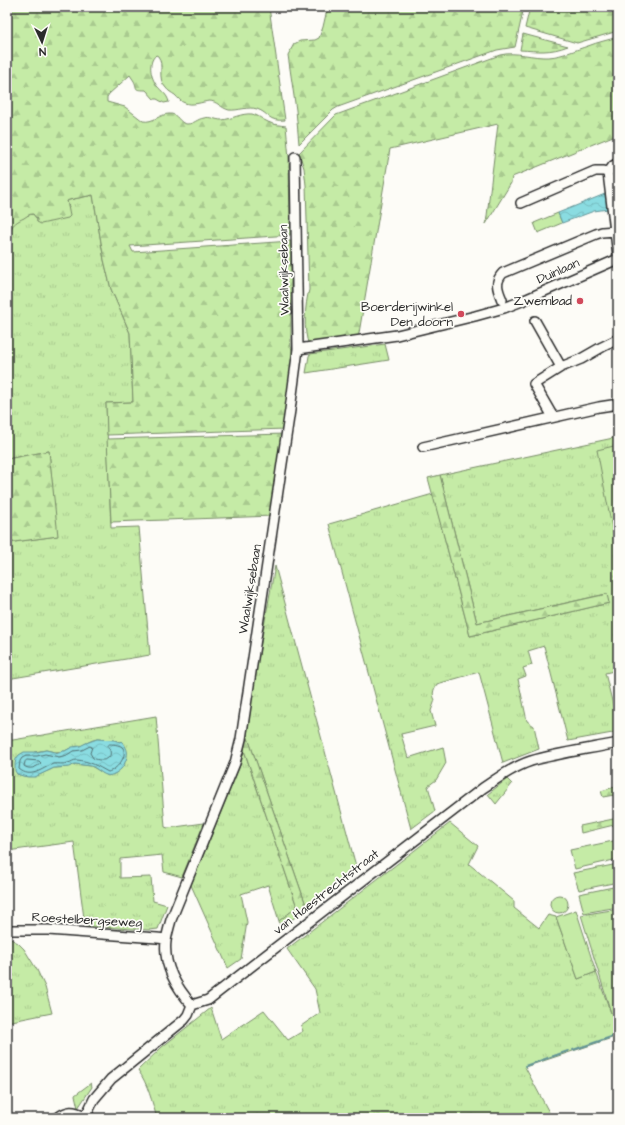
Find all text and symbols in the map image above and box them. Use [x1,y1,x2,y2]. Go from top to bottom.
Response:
north arrow [22,22,62,62]
text: N [39,44,47,59]
street label: Waalwijksebaan [274,224,294,316]
street label: Duinlaan [534,253,583,288]
place label: Zwembad [514,292,572,310]
marker: Zwembad [575,296,585,306]
place label: Boerderijwinkel Den doorn [361,298,453,331]
marker: Boerderijwinkel Den doorn [456,309,466,319]
street label: Waalwijksebaan [234,542,266,635]
street label: van Haestrechtstraat [269,844,383,939]
street label: Roestelbergseweg [31,908,143,933]

